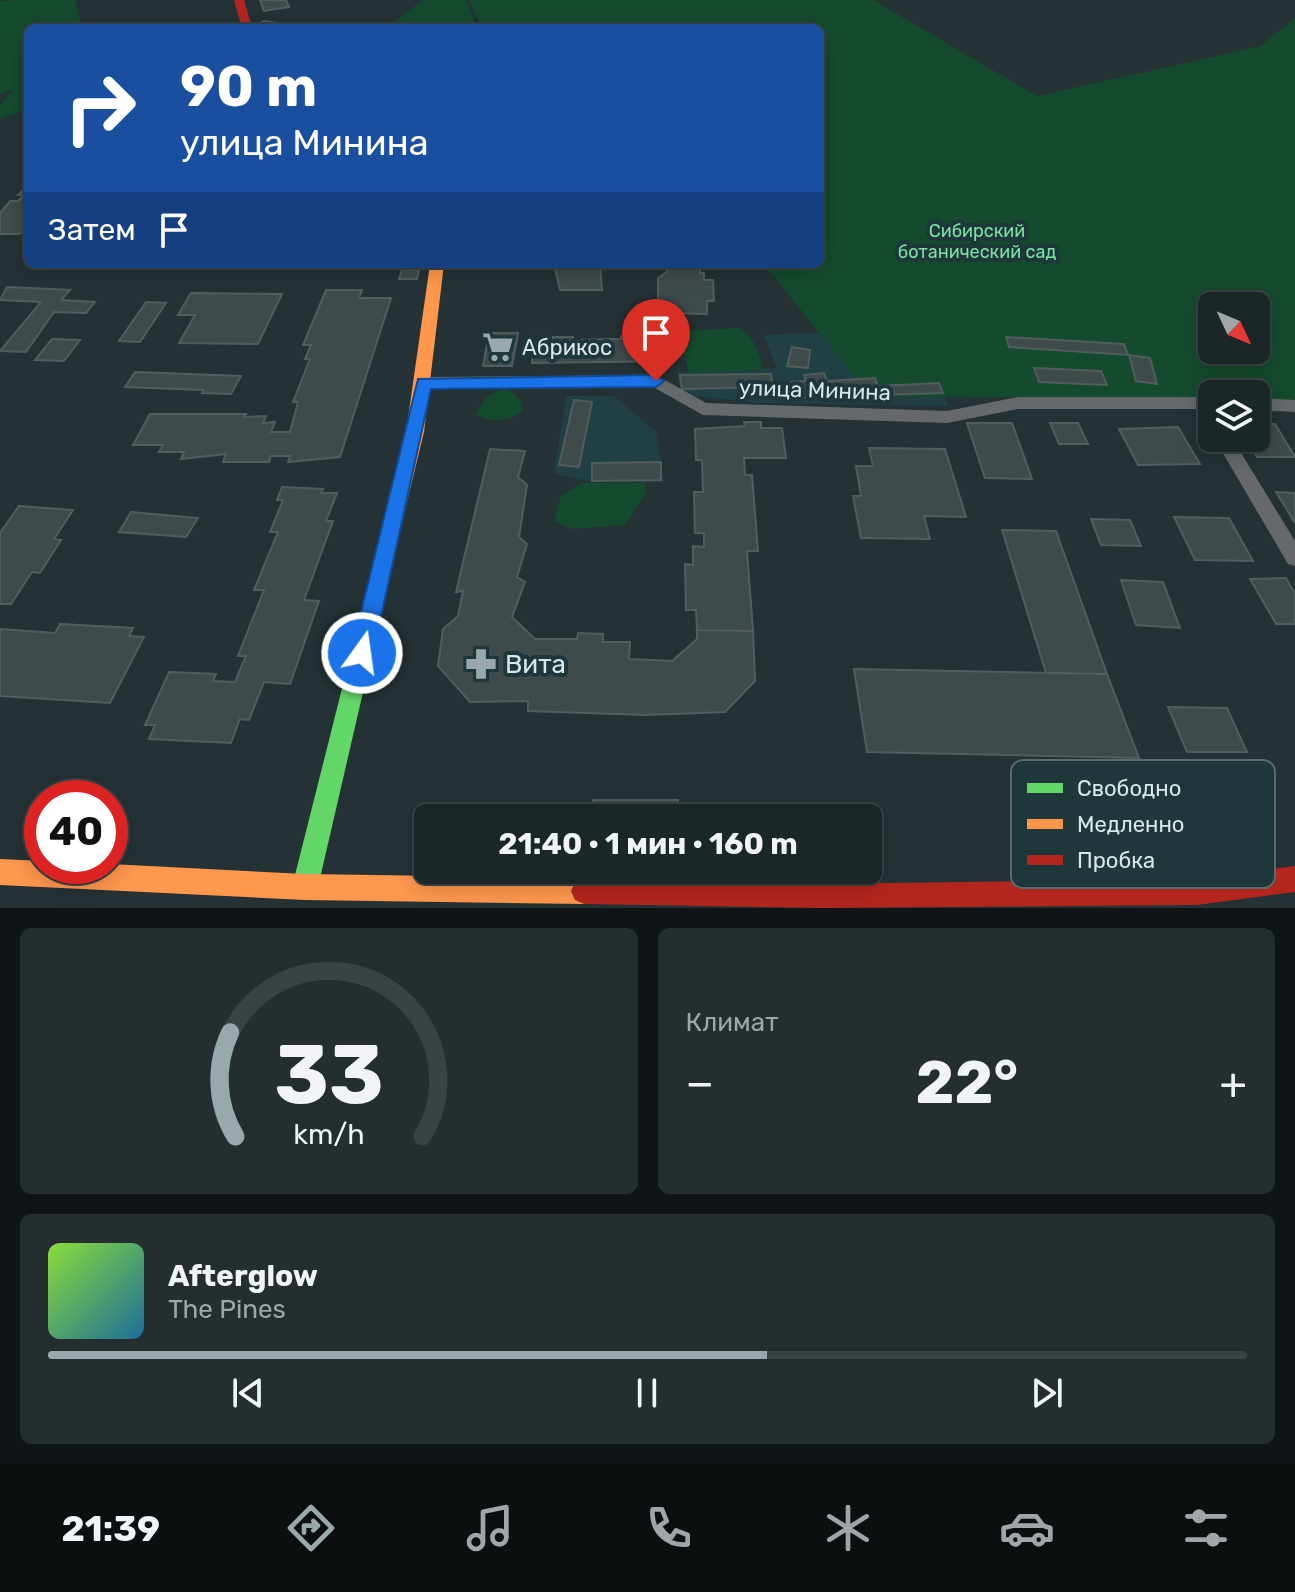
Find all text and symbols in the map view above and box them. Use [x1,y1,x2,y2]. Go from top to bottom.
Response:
text: 90 m [180,54,317,120]
icon: right [48,56,152,160]
text: улица Минина [180,121,429,164]
icon: arrive [152,208,196,252]
text: Затем [48,212,136,248]
park label: Сибирский ботанический сад [898,220,1056,263]
north arrow [1198,292,1270,364]
map controls [1198,292,1270,452]
pin [622,299,690,381]
icon: arrive [634,311,678,355]
supermarket icon: Абрикос [481,330,515,364]
place label: Абрикос [522,334,612,361]
street label: улица Минина [739,374,891,406]
button: layers [1198,380,1270,452]
position arrow [320,611,404,695]
pharmacy icon: Вита [464,647,498,681]
place label: Вита [505,649,566,680]
legend [1011,760,1275,888]
text: Свободно [1077,775,1181,802]
speed limit sign: 40 [24,780,128,884]
text: Медленно [1077,811,1185,838]
text: 21:40 · 1 мин · 160 m [498,826,798,862]
text: Пробка [1077,847,1155,874]
text: Климат [686,1007,778,1038]
text: 33 [274,1025,384,1124]
text: 22° [916,1047,1018,1118]
text: − [686,1057,714,1109]
text: + [1220,1057,1247,1109]
text: km/h [293,1117,364,1151]
text: Afterglow [168,1258,318,1294]
text: The Pines [168,1294,286,1325]
icon: previous [226,1371,270,1415]
icon: pause [625,1371,669,1415]
icon: next [1025,1371,1069,1415]
icon: directions [283,1500,339,1556]
icon: music [462,1500,518,1556]
icon: phone [641,1500,697,1556]
icon: climate [820,1500,876,1556]
icon: car [999,1500,1055,1556]
icon: filters [1178,1500,1234,1556]
text: 21:39 [61,1507,160,1550]

